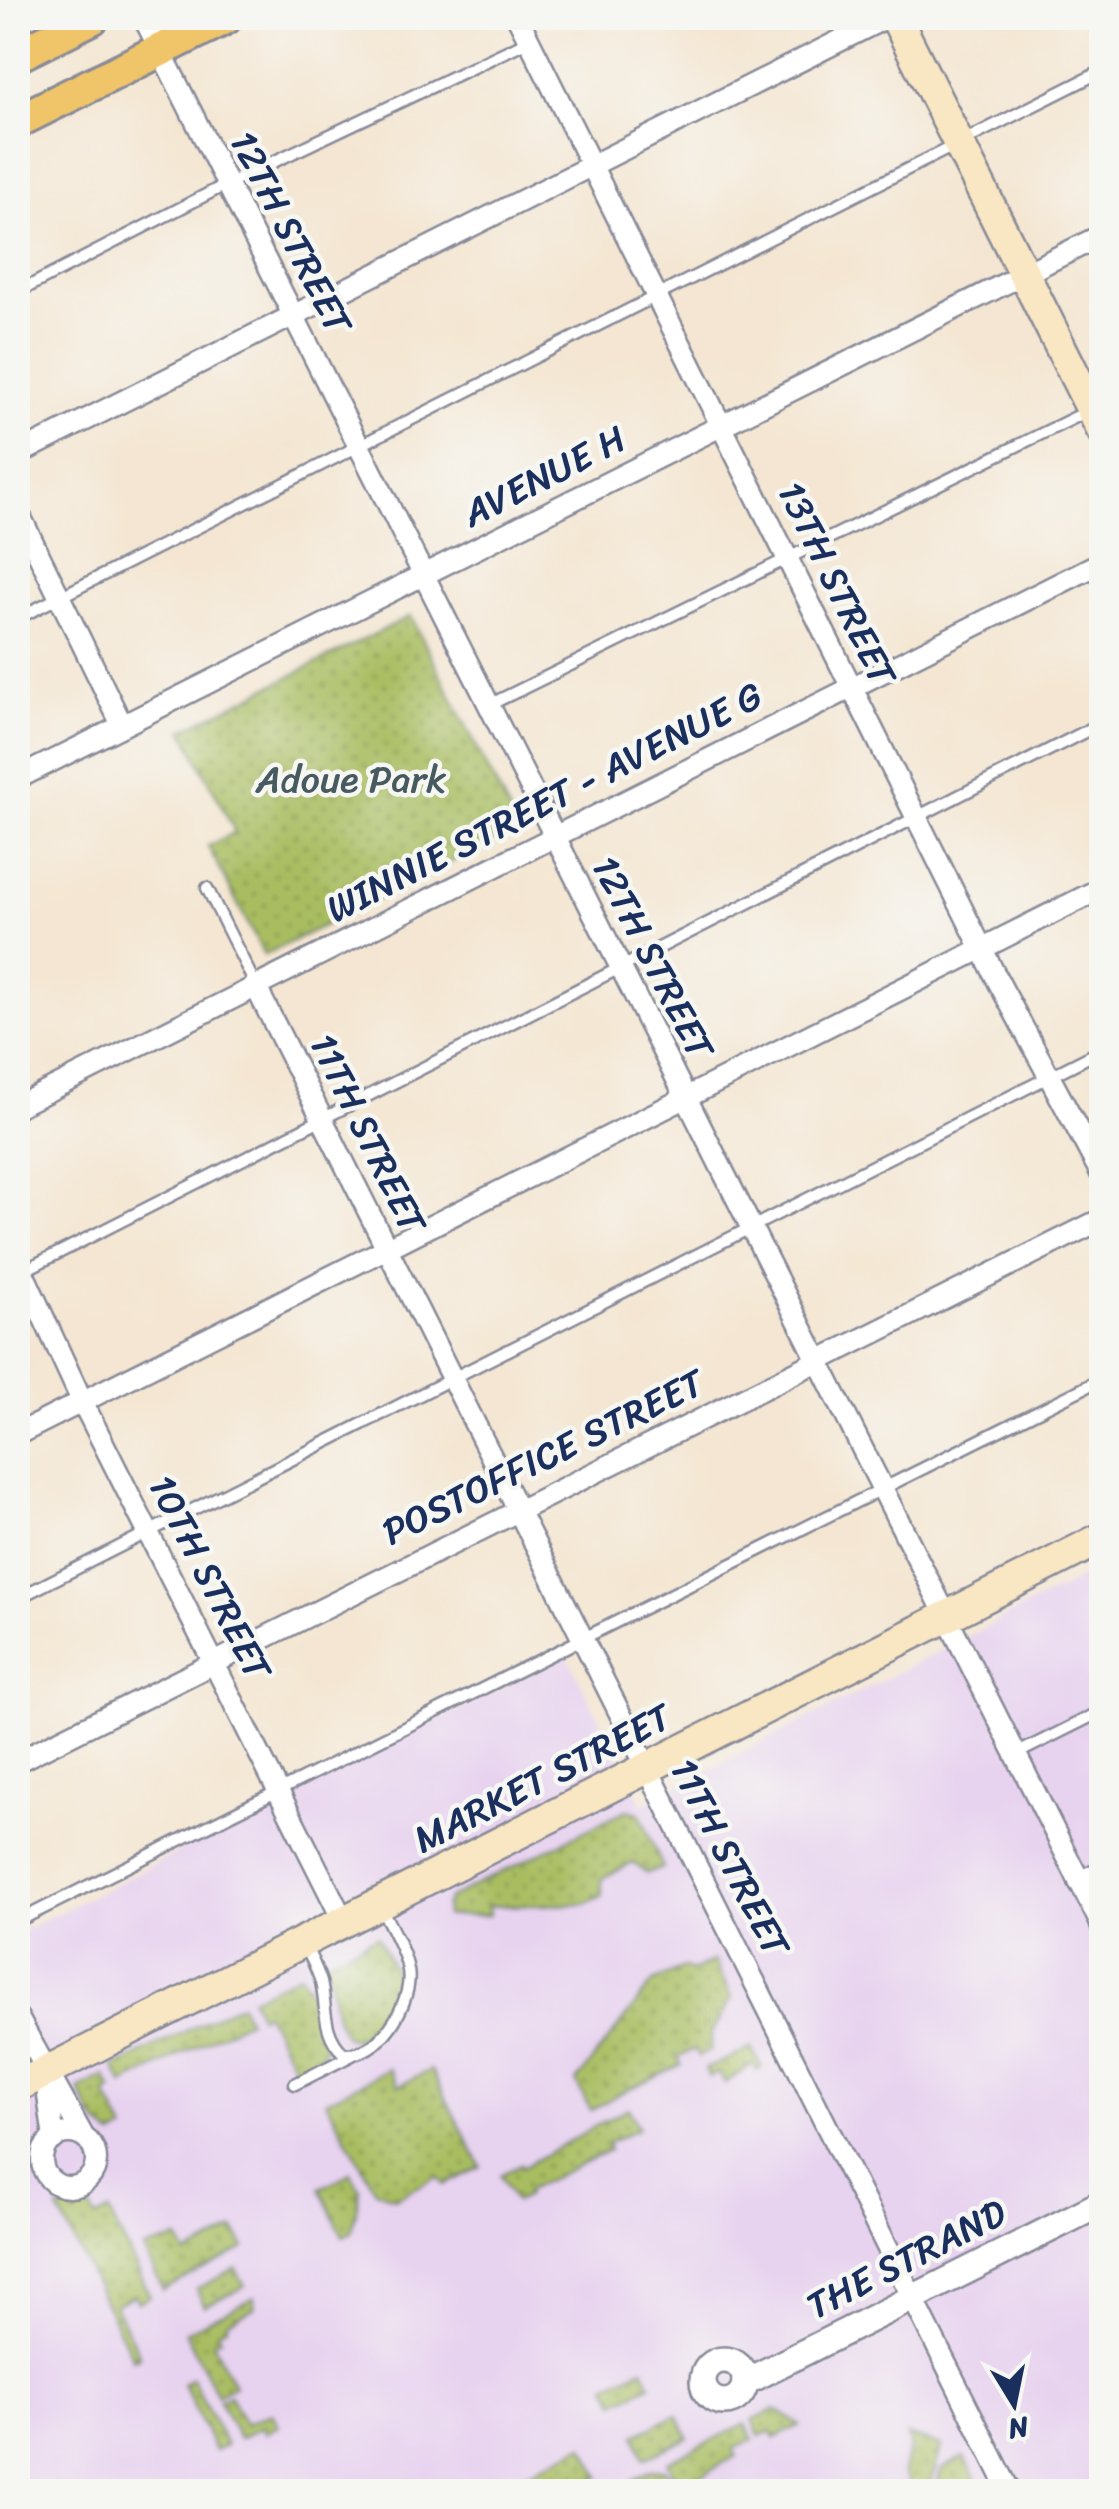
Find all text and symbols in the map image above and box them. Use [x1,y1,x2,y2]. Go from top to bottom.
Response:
street label: 12TH STREET [210,118,372,348]
street label: AVENUE H [449,406,638,547]
street label: 13TH STREET [758,469,916,699]
street label: WINNIE STREET - AVENUE G [314,663,775,942]
park label: Adoue Park [255,746,446,813]
street label: 12TH STREET [572,843,734,1073]
street label: 11TH STREET [290,1021,446,1247]
street label: POSTOFFICE STREET [370,1349,718,1565]
street label: 10TH STREET [129,1462,291,1694]
street label: MARKET STREET [401,1684,685,1872]
street label: 11TH STREET [651,1746,809,1971]
street label: THE STRAND [794,2180,1019,2339]
north arrow [964,2354,1064,2454]
text: N [1004,2402,1033,2454]

